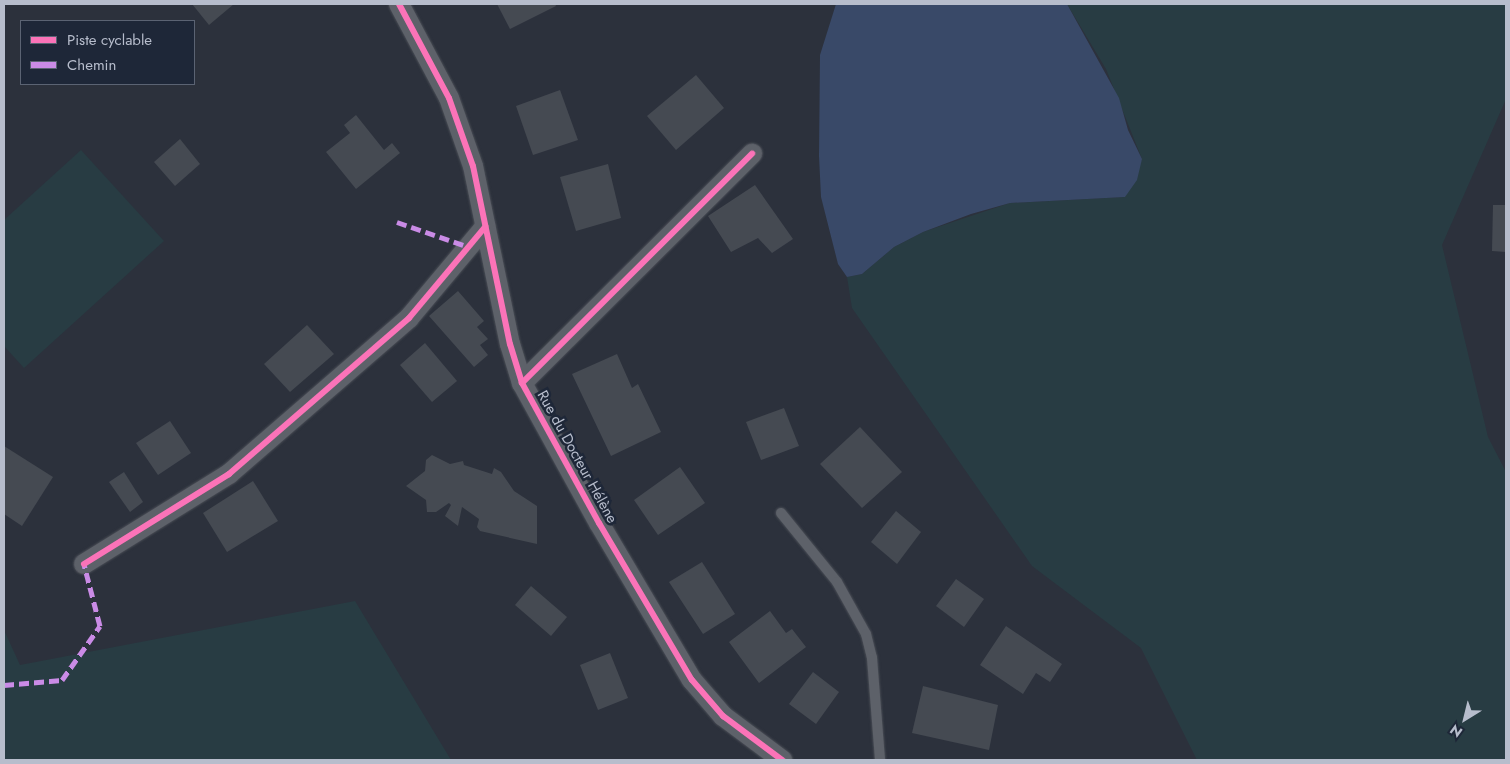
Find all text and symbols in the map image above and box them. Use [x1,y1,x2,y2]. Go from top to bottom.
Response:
legend [20,20,195,85]
text: Piste cyclable [67,29,152,51]
text: Chemin [67,54,116,76]
street label: Rue du Docteur Hélène [533,387,621,527]
north arrow [1440,694,1490,744]
text: N [1446,720,1467,742]

